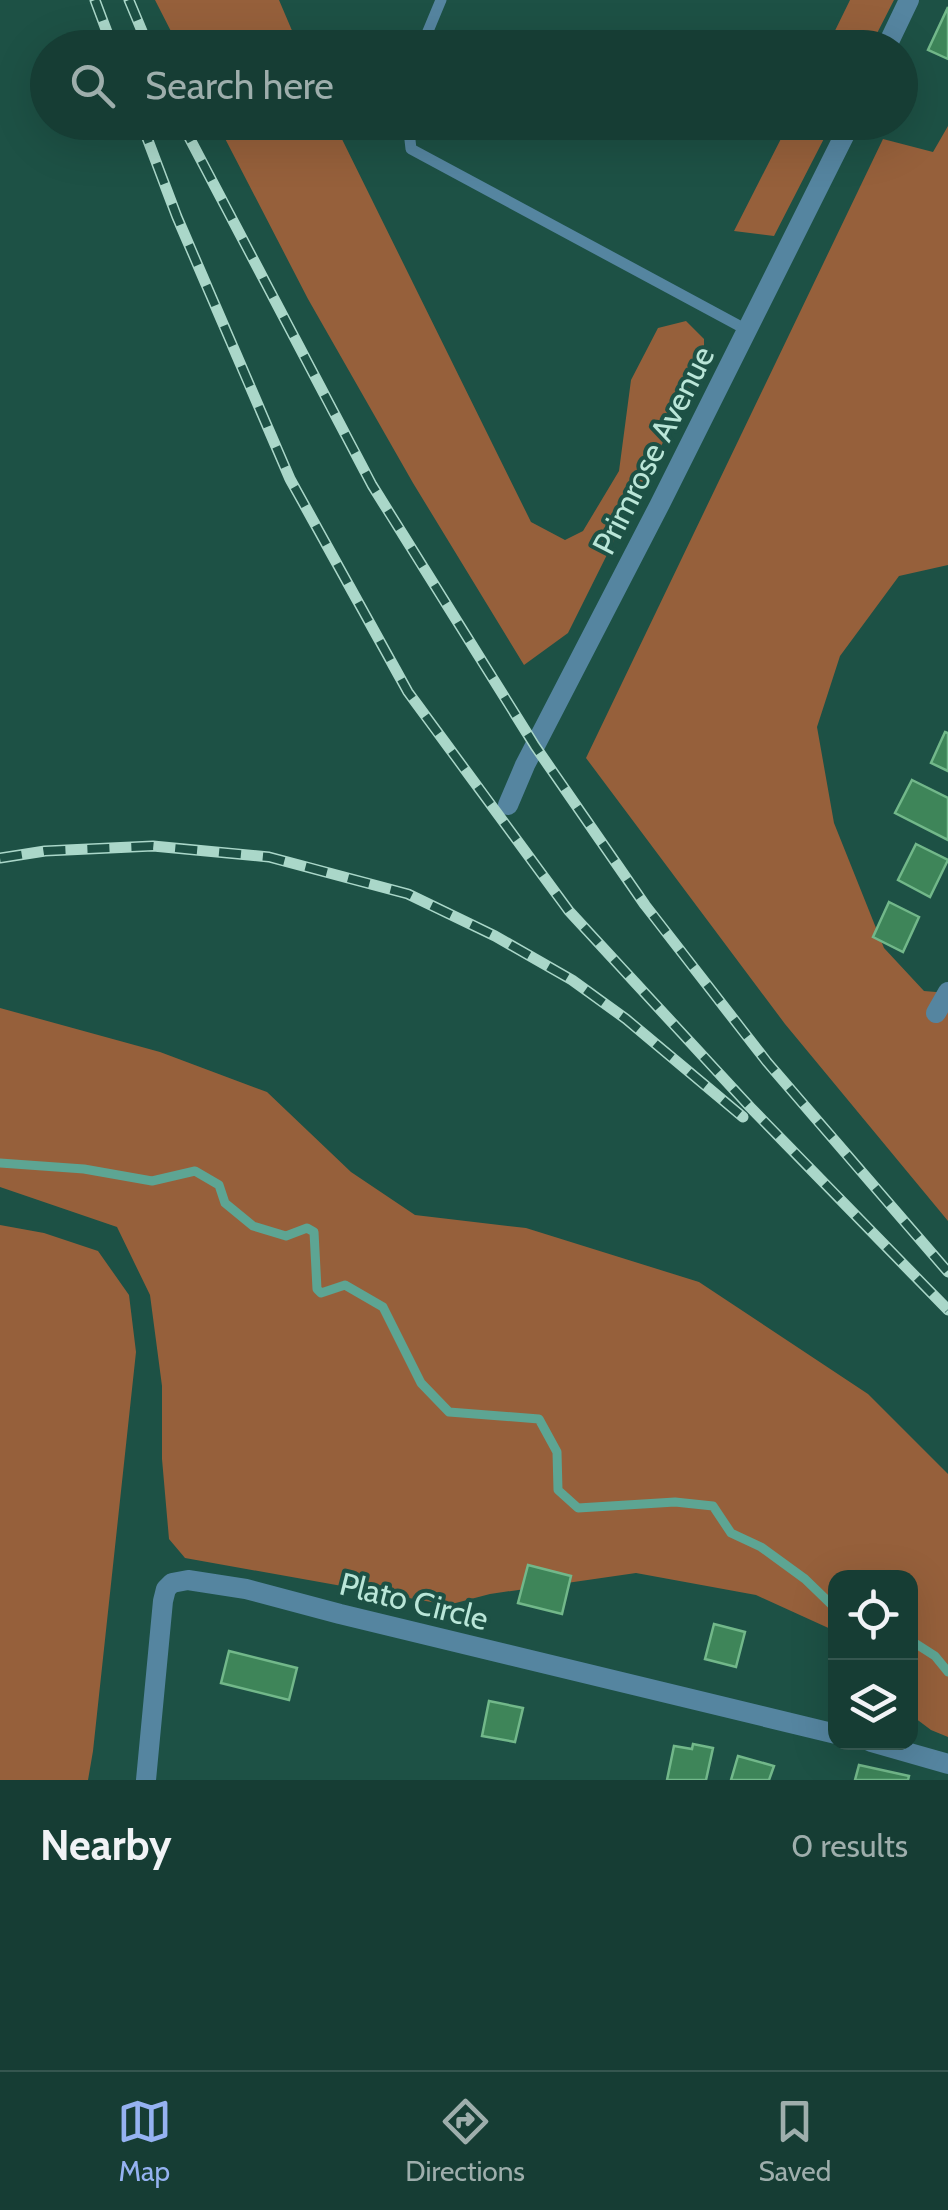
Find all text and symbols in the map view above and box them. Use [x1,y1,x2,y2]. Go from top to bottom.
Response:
search box [30,30,918,140]
icon: search [65,58,120,113]
text: Search here [145,62,334,109]
street label: Primrose Avenue [584,339,722,561]
street label: Plato Circle [336,1564,492,1638]
map controls [828,1570,918,1750]
button: locate [828,1570,918,1660]
button: layers [828,1660,918,1750]
text: Nearby [40,1819,172,1871]
text: 0 results [791,1826,908,1865]
tab: Map [117,2094,172,2188]
tab: Directions [405,2094,525,2188]
tab: Saved [759,2094,831,2188]

